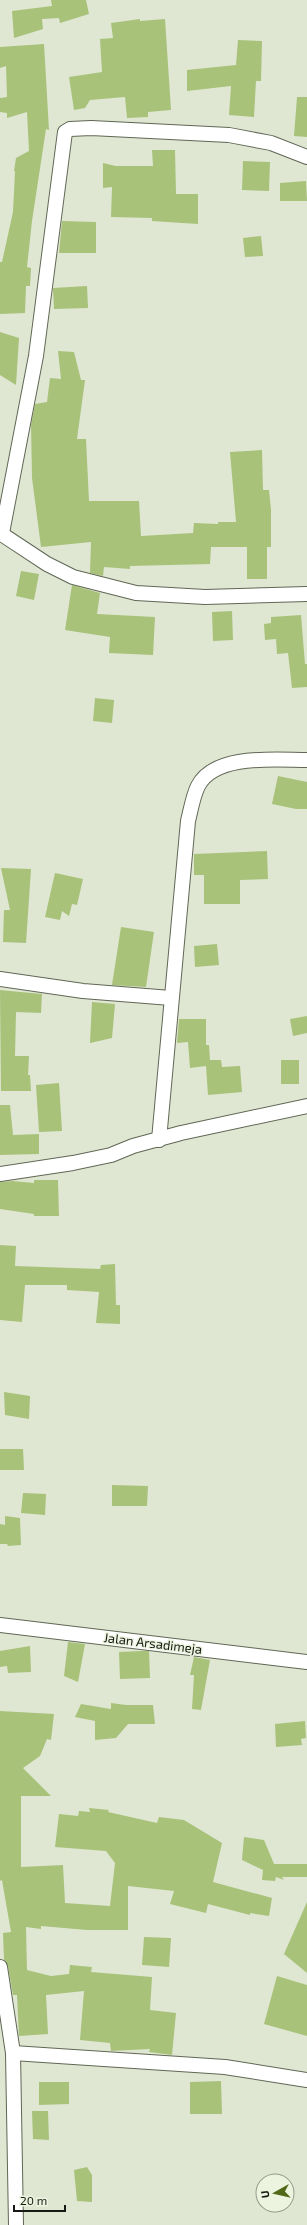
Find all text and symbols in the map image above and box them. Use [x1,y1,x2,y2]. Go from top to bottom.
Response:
street label: Jalan Arsadimeja [103,1629,203,1657]
north arrow [255,2173,295,2213]
scale bar [14,2187,65,2213]
text: U [258,2190,272,2199]
text: 20 m [20,2193,47,2207]

